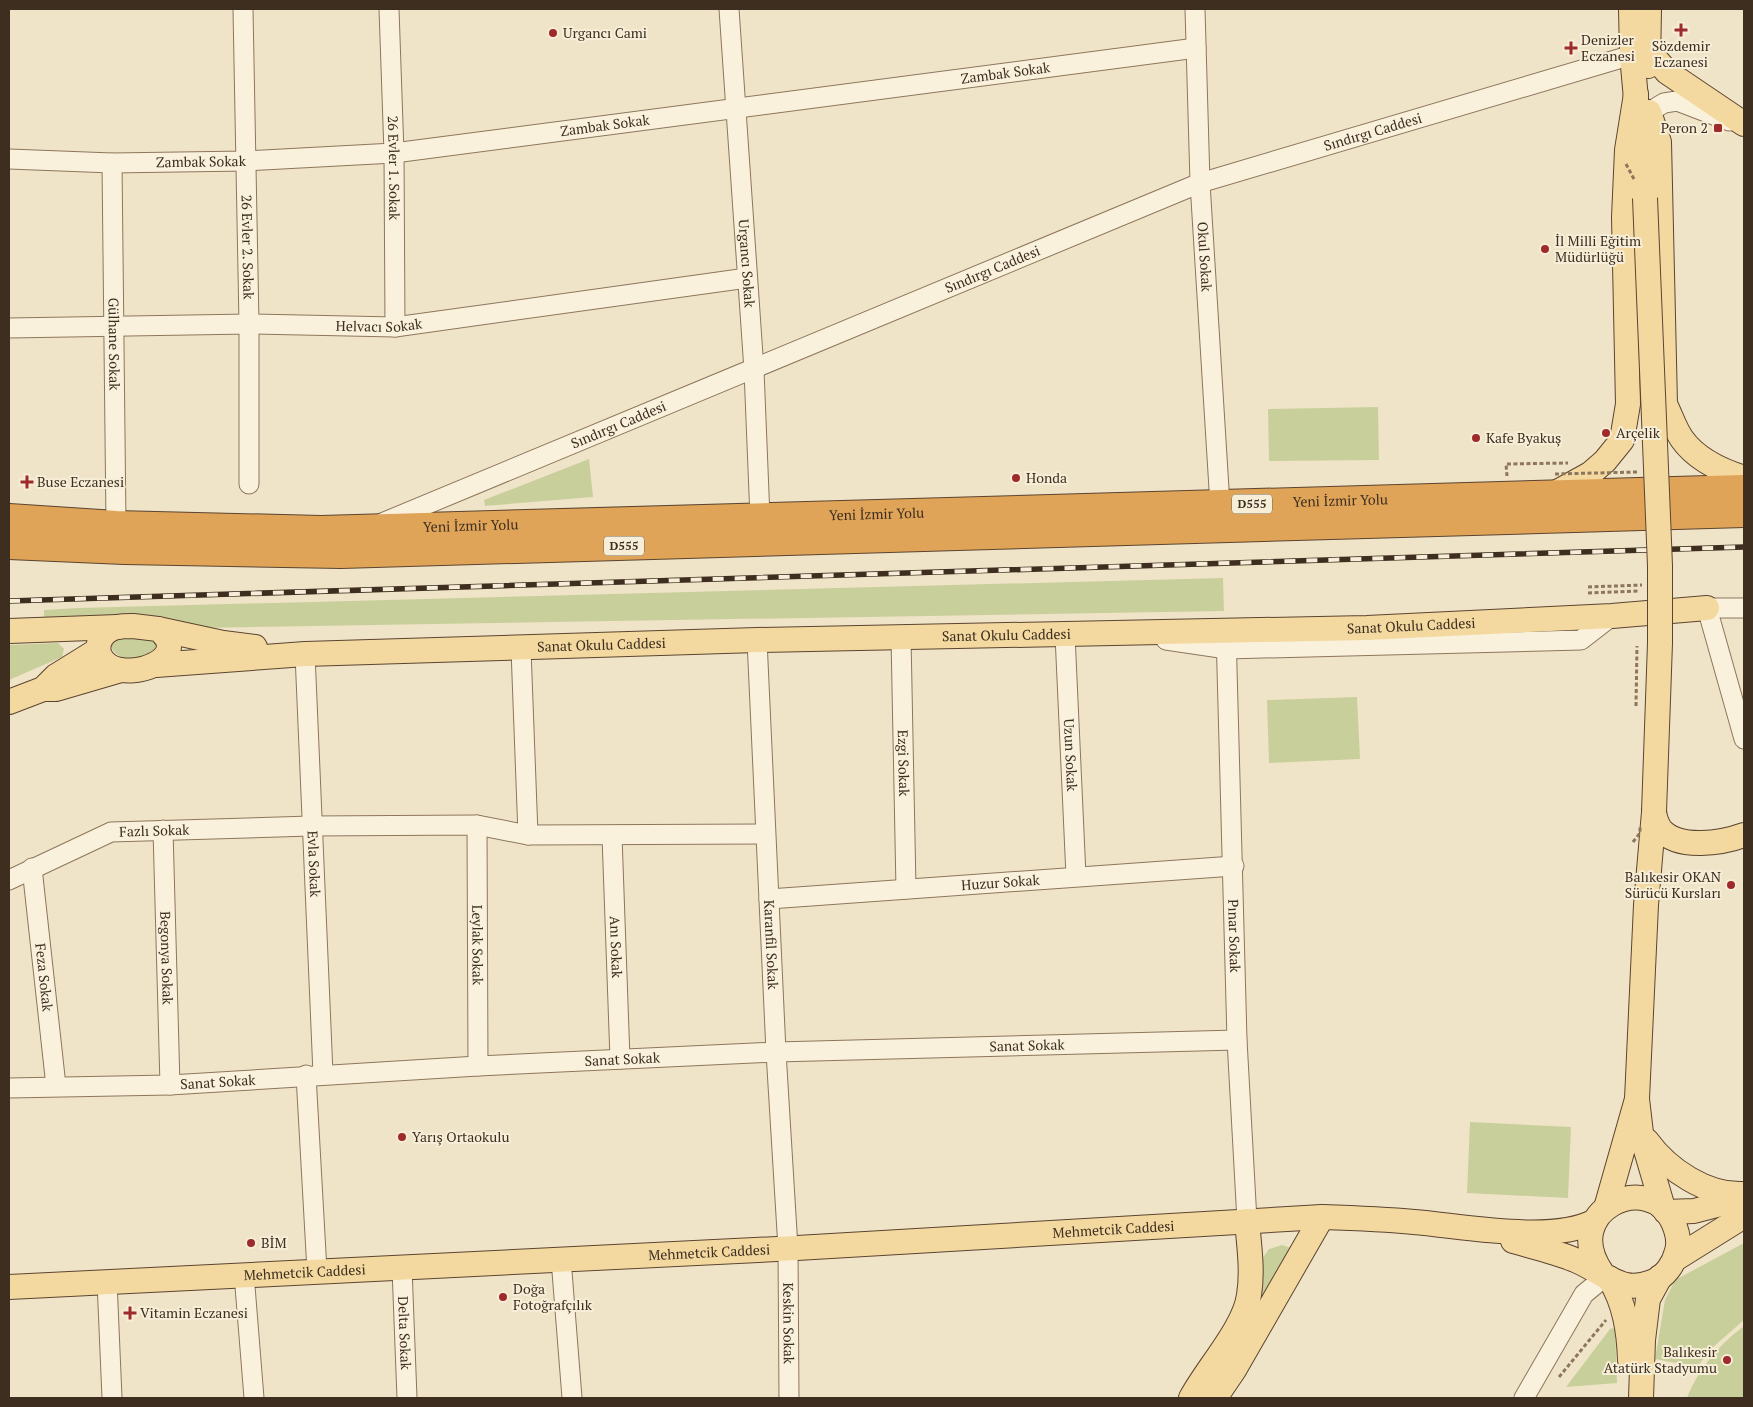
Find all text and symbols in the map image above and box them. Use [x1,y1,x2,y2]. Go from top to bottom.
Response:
place label: Urgancı Cami [563,23,647,42]
marker: Sözdemir Eczanesi [1675,24,1687,36]
marker: Urgancı Cami [547,27,559,39]
place label: Denizler Eczanesi [1581,30,1635,65]
place label: Sözdemir Eczanesi [1652,36,1711,71]
marker: Denizler Eczanesi [1565,42,1577,54]
street label: Zambak Sokak [960,57,1052,88]
street label: Sındırgı Caddesi [1321,108,1424,155]
street label: Zambak Sokak [559,110,651,140]
street label: 26 Evler 1. Sokak [384,115,404,221]
place label: Peron 2 [1661,118,1708,137]
marker: Peron 2 [1712,122,1724,134]
street label: Zambak Sokak [156,151,247,171]
street label: 26 Evler 2. Sokak [238,194,259,300]
street label: Urgancı Sokak [735,219,760,309]
street label: Okul Sokak [1193,221,1217,293]
place label: İl Milli Eğitim Müdürlüğü [1555,231,1641,266]
street label: Sındırgı Caddesi [942,241,1043,297]
marker: İl Milli Eğitim Müdürlüğü [1539,243,1551,255]
street label: Gülhane Sokak [104,297,125,391]
street label: Helvacı Sokak [335,313,424,336]
street label: Sındırgı Caddesi [568,396,669,453]
place label: Arçelik [1616,423,1661,442]
marker: Arçelik [1600,427,1612,439]
place label: Kafe Byakuş [1486,428,1561,447]
marker: Kafe Byakuş [1470,432,1482,444]
place label: Honda [1026,468,1067,487]
place label: Buse Eczanesi [37,472,124,491]
marker: Honda [1010,472,1022,484]
marker: Buse Eczanesi [21,476,33,488]
street label: Yeni İzmir Yolu [1292,489,1388,511]
road number: D555 [1232,494,1272,514]
street label: Yeni İzmir Yolu [829,503,924,524]
street label: Yeni İzmir Yolu [423,514,519,536]
road number: D555 [604,536,644,556]
street label: Sanat Okulu Caddesi [1347,613,1476,637]
street label: Sanat Okulu Caddesi [942,624,1071,645]
street label: Sanat Okulu Caddesi [537,633,666,656]
street label: Uzun Sokak [1060,718,1082,792]
street label: Ezgi Sokak [894,729,914,797]
street label: Fazlı Sokak [119,820,190,841]
street label: Evla Sokak [304,830,325,898]
place label: Balıkesir OKAN Sürücü Kursları [1625,867,1721,902]
street label: Huzur Sokak [960,870,1041,894]
marker: Balıkesir OKAN Sürücü Kursları [1725,879,1737,891]
street label: Karanfil Sokak [760,899,783,991]
street label: Pınar Sokak [1224,899,1245,974]
street label: Leylak Sokak [468,905,488,986]
street label: Begonya Sokak [156,911,178,1006]
street label: Anı Sokak [606,915,627,979]
street label: Feza Sokak [31,942,58,1013]
street label: Sanat Sokak [989,1034,1066,1055]
street label: Sanat Sokak [584,1047,661,1070]
street label: Sanat Sokak [180,1070,257,1093]
place label: Yarış Ortaokulu [412,1127,510,1146]
marker: Yarış Ortaokulu [396,1131,408,1143]
street label: Mehmetcik Caddesi [1052,1216,1175,1242]
place label: BİM [261,1233,287,1252]
marker: BİM [245,1237,257,1249]
street label: Mehmetcik Caddesi [648,1239,771,1264]
street label: Mehmetcik Caddesi [243,1259,366,1284]
place label: Doğa Fotoğrafçılık [513,1279,593,1314]
street label: Keskin Sokak [779,1282,799,1365]
marker: Doğa Fotoğrafçılık [497,1291,509,1303]
street label: Delta Sokak [394,1296,416,1371]
place label: Vitamin Eczanesi [140,1303,248,1322]
marker: Vitamin Eczanesi [124,1307,136,1319]
place label: Balıkesir Atatürk Stadyumu [1604,1342,1718,1377]
marker: Balıkesir Atatürk Stadyumu [1721,1354,1733,1366]

